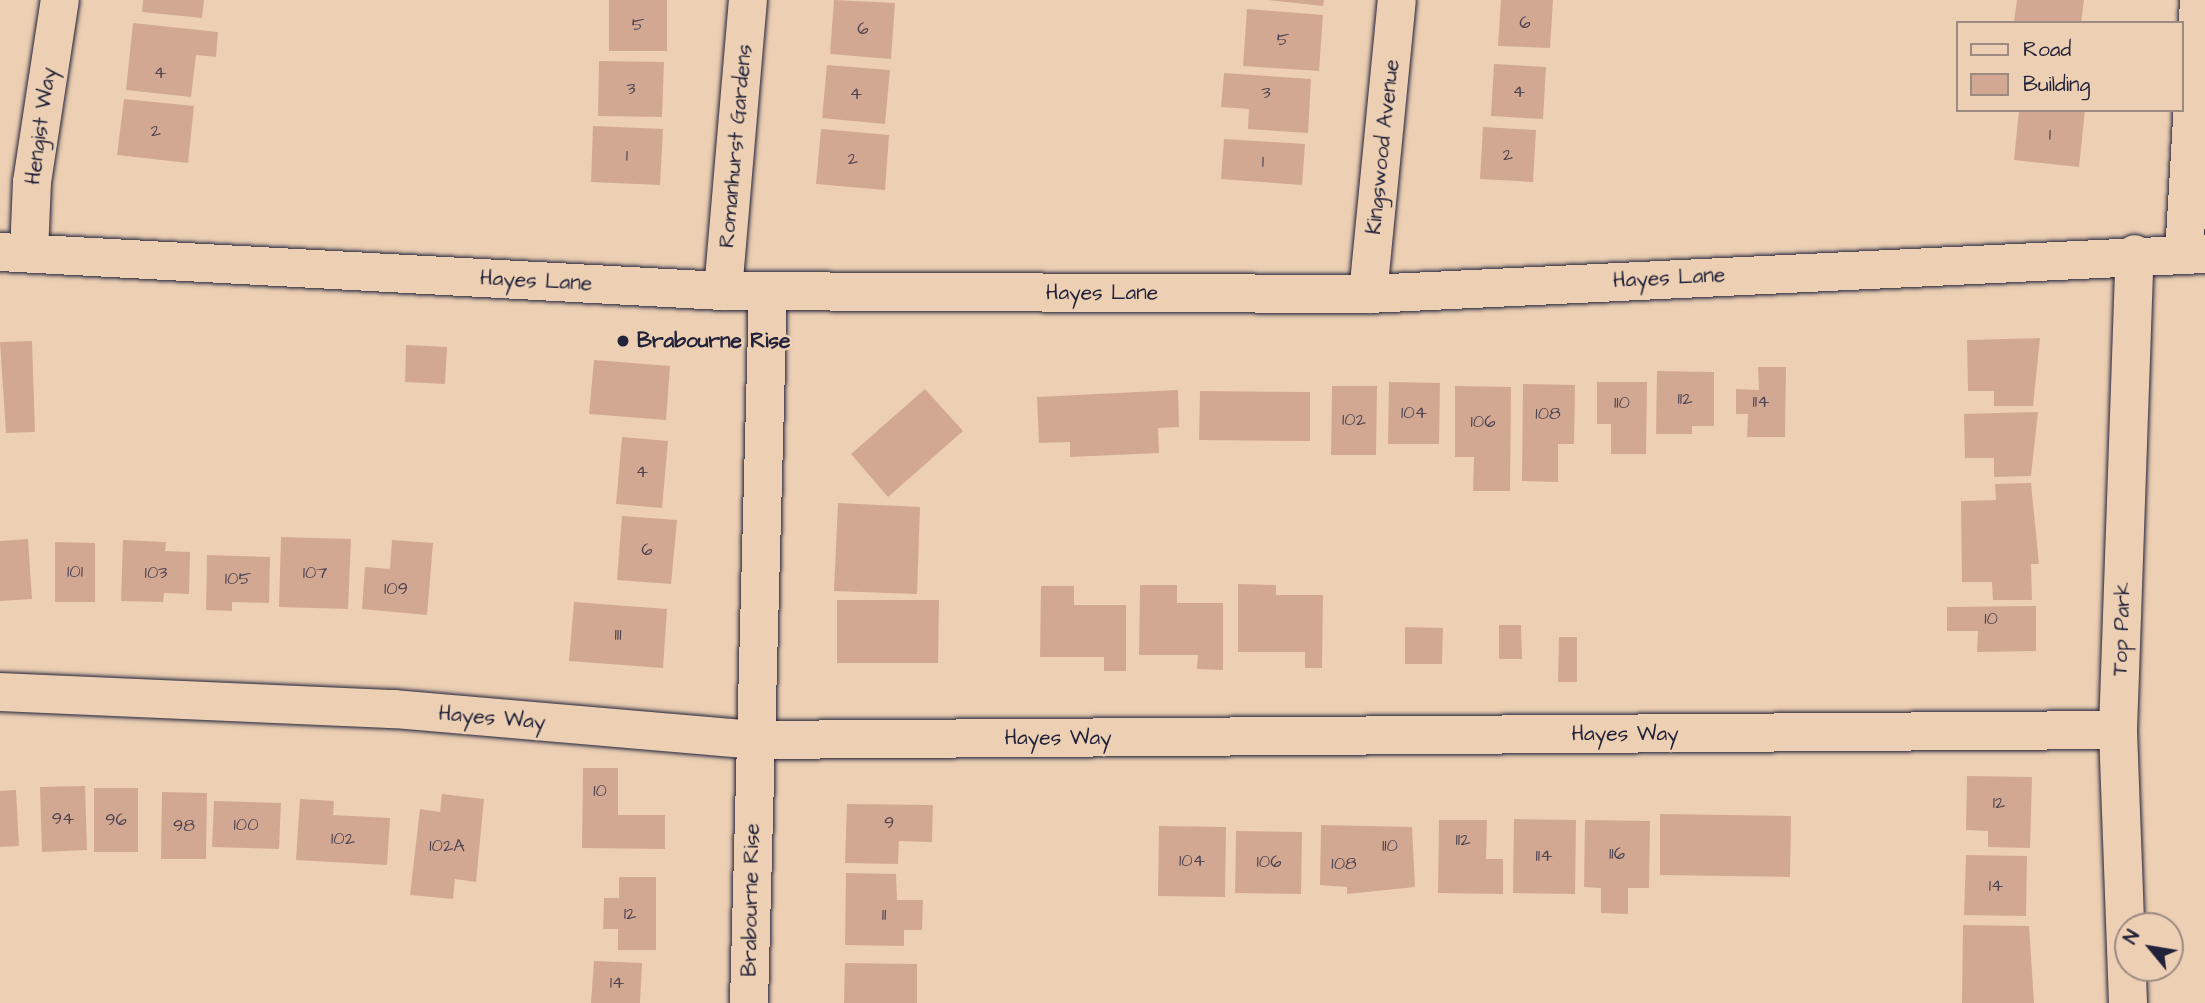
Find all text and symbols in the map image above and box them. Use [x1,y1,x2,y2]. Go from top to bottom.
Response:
house number: 6 [1519,12,1531,34]
house number: 5 [632,14,644,36]
house number: 6 [857,18,869,40]
legend [1956,21,2184,112]
house number: 5 [1277,29,1289,51]
text: Road [2023,35,2071,64]
street label: Romanhurst Gardens [715,43,757,249]
street label: Kingswood Avenue [1361,58,1405,236]
house number: 4 [154,62,166,84]
street label: Hengist Way [20,66,62,186]
text: Building [2023,70,2090,99]
house number: 3 [626,78,636,100]
house number: 4 [1513,81,1525,103]
house number: 3 [1261,82,1271,104]
house number: 4 [850,83,862,105]
house number: 2 [151,120,161,142]
house number: 1 [2049,124,2051,146]
house number: 2 [1503,144,1513,166]
house number: 1 [626,145,628,167]
house number: 2 [848,148,858,170]
house number: 1 [1262,151,1264,173]
street label: Hayes Lane [1612,262,1726,294]
street label: Hayes Lane [479,265,593,297]
street label: Hayes Lane [1046,280,1158,306]
place label: Brabourne Rise [637,328,790,354]
marker: Brabourne Rise [615,333,631,349]
house number: 112 [1678,388,1692,410]
house number: 114 [1753,391,1769,413]
house number: 110 [1614,392,1630,414]
house number: 104 [1401,402,1427,424]
house number: 108 [1535,403,1561,425]
house number: 102 [1342,409,1366,431]
house number: 106 [1471,411,1495,433]
house number: 4 [636,461,648,483]
house number: 6 [641,539,653,561]
house number: 101 [67,561,83,583]
house number: 103 [145,562,167,584]
house number: 107 [303,562,327,584]
house number: 105 [225,568,251,590]
house number: 109 [384,578,408,600]
street label: Top Park [2108,582,2136,676]
house number: 10 [1984,608,1998,630]
house number: 111 [615,624,621,646]
street label: Hayes Way [438,701,546,735]
street label: Hayes Way [1571,721,1679,747]
street label: Hayes Way [1004,725,1112,751]
house number: 10 [593,780,607,802]
house number: 12 [1993,792,2005,814]
house number: 94 [52,808,74,830]
house number: 96 [105,809,127,831]
house number: 9 [884,812,894,834]
house number: 100 [233,814,259,836]
house number: 98 [173,815,195,837]
street label: Brabourne Rise [737,823,765,977]
house number: 102 [331,828,355,850]
house number: 112 [1456,829,1470,851]
house number: 102A [429,835,465,857]
house number: 110 [1382,835,1398,857]
house number: 116 [1609,843,1625,865]
house number: 114 [1536,845,1552,867]
house number: 104 [1179,850,1205,872]
house number: 106 [1257,851,1281,873]
house number: 108 [1331,853,1357,875]
house number: 14 [1989,875,2003,897]
house number: 12 [624,903,636,925]
house number: 11 [882,904,886,926]
north arrow [2114,912,2184,982]
text: N [2117,925,2147,949]
house number: 14 [610,972,624,994]

